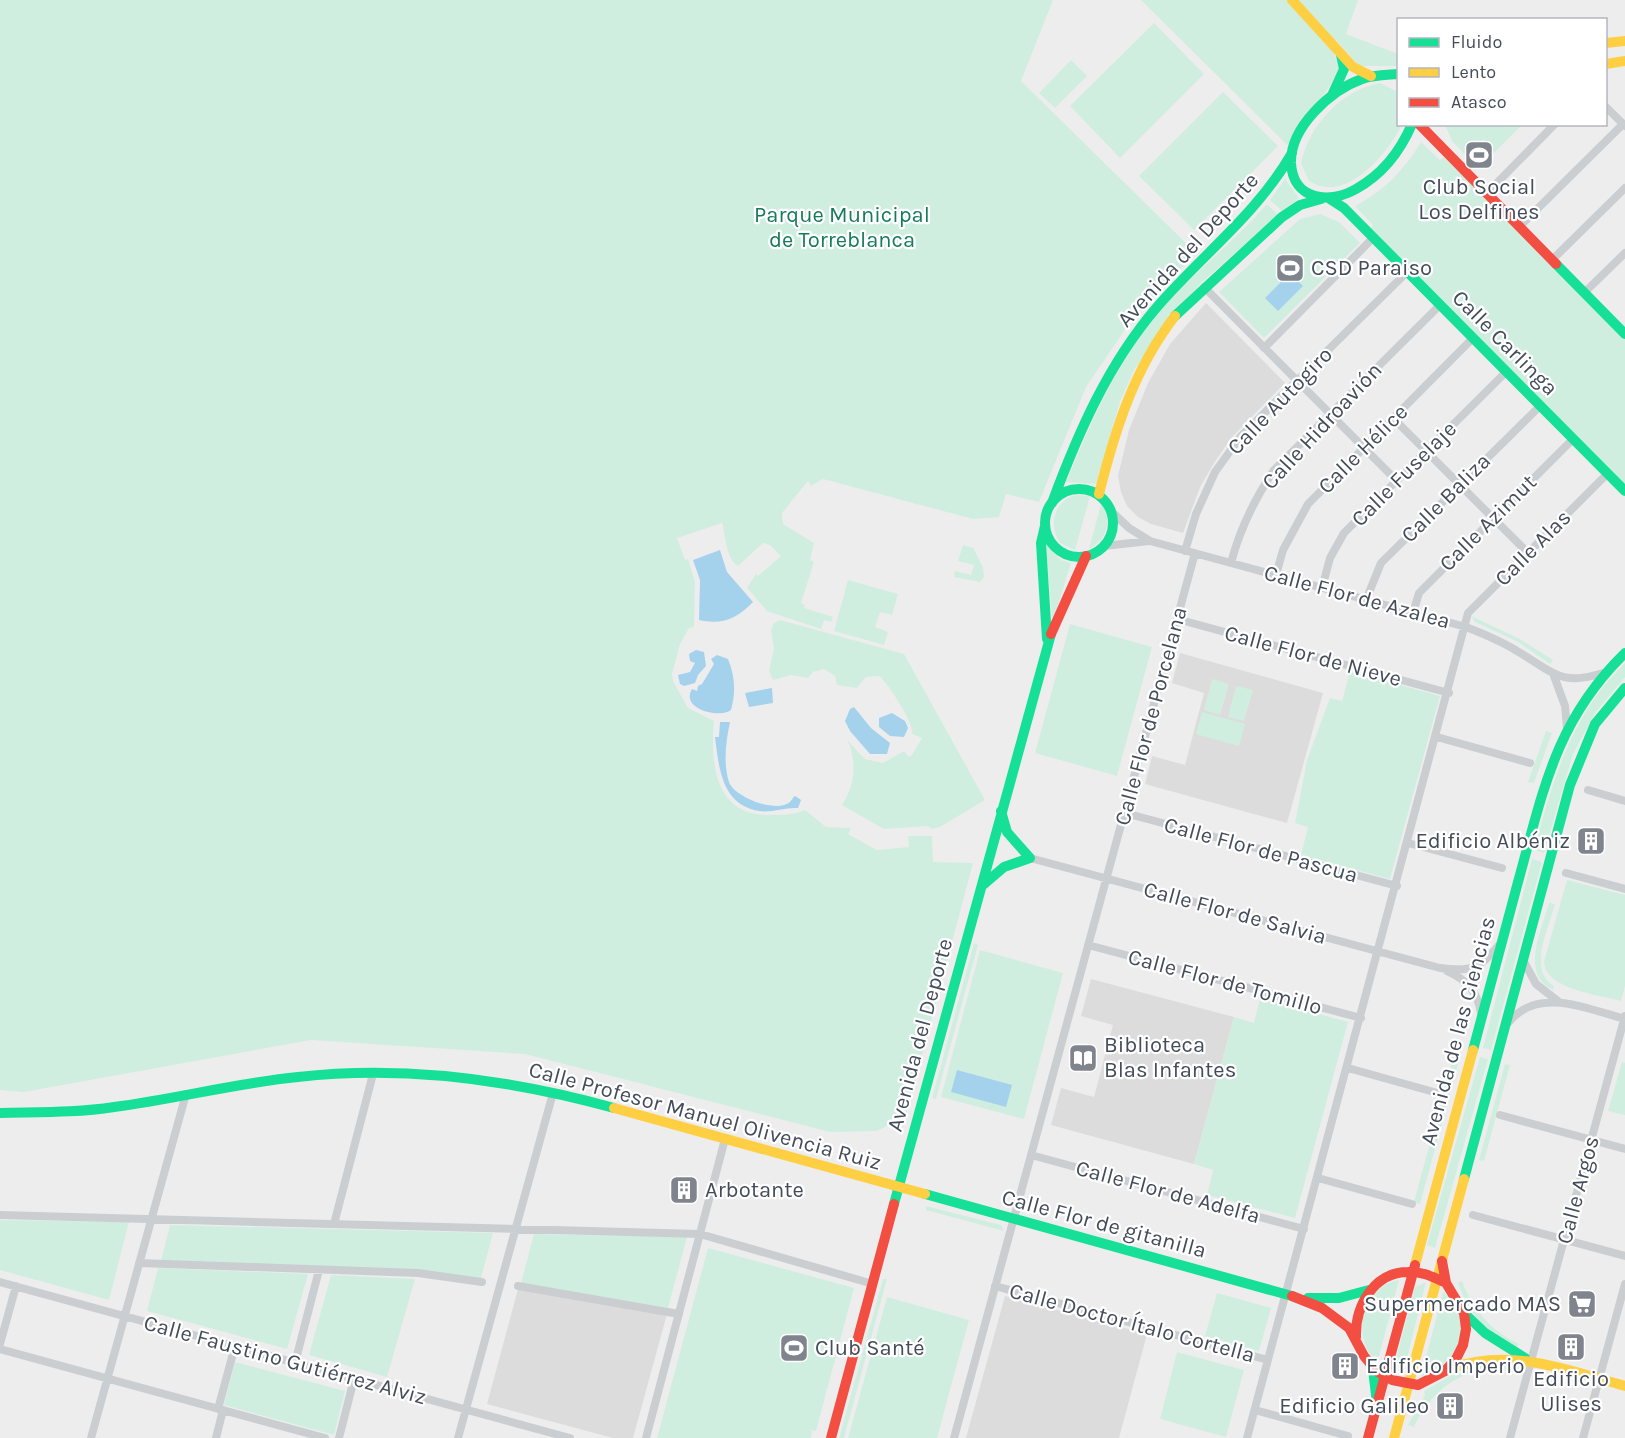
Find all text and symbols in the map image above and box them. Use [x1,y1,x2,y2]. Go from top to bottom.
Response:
legend [1397,18,1607,126]
text: Fluido [1451,31,1502,53]
text: Lento [1451,61,1496,83]
text: Atasco [1451,91,1507,113]
sports icon: Club Social Los Delfines [1463,139,1495,171]
street label: Avenida del Deporte [1112,167,1264,333]
place label: Club Social Los Delfines [1418,174,1540,225]
park label: Parque Municipal de Torreblanca [754,202,930,253]
sports icon: CSD Paraiso [1274,252,1306,284]
place label: CSD Paraiso [1311,255,1432,281]
street label: Calle Carlinga [1447,285,1563,401]
street label: Calle Autogiro [1222,342,1338,460]
street label: Calle Hidroavión [1257,357,1387,495]
street label: Calle Hélice [1313,399,1413,499]
street label: Calle Fuselaje [1346,416,1462,532]
street label: Calle Baliza [1396,448,1496,548]
street label: Calle Azimut [1434,469,1542,577]
street label: Calle Alas [1490,505,1576,591]
street label: Calle Flor de Azalea [1261,560,1453,634]
street label: Calle Flor de Porcelana [1109,604,1193,828]
street label: Calle Flor de Nieve [1222,620,1404,692]
street label: Calle Flor de Pascua [1161,812,1361,888]
building icon: Edificio Albéniz [1575,825,1607,857]
place label: Edificio Albéniz [1415,828,1570,854]
street label: Calle Flor de Salvia [1141,876,1329,950]
street label: Avenida de las Ciencias [1415,914,1501,1148]
street label: Avenida del Deporte [882,936,958,1134]
street label: Calle Flor de Tomillo [1125,944,1325,1020]
place label: Biblioteca Blas Infantes [1104,1032,1236,1083]
library icon: Biblioteca Blas Infantes [1067,1042,1099,1074]
street label: Calle Profesor Manuel Olivencia Ruiz [526,1056,884,1176]
street label: Calle Argos [1551,1133,1605,1247]
street label: Calle Flor de Adelfa [1073,1155,1263,1229]
building icon: Arbotante [668,1174,700,1206]
place label: Arbotante [705,1177,804,1203]
street label: Calle Flor de gitanilla [999,1184,1209,1264]
street label: Calle Doctor Ítalo Cortella [1006,1277,1258,1368]
supermarket icon: Supermercado MAS [1566,1288,1598,1320]
place label: Supermercado MAS [1364,1291,1561,1317]
street label: Calle Faustino Gutiérrez Alviz [141,1310,429,1410]
building icon: Edificio Ulises [1555,1331,1587,1363]
sports icon: Club Santé [778,1332,810,1364]
place label: Club Santé [815,1335,924,1361]
building icon: Edificio Imperio [1329,1350,1361,1382]
place label: Edificio Imperio [1366,1353,1525,1379]
place label: Edificio Ulises [1533,1366,1609,1417]
building icon: Edificio Galileo [1434,1390,1466,1422]
place label: Edificio Galileo [1279,1393,1429,1419]

